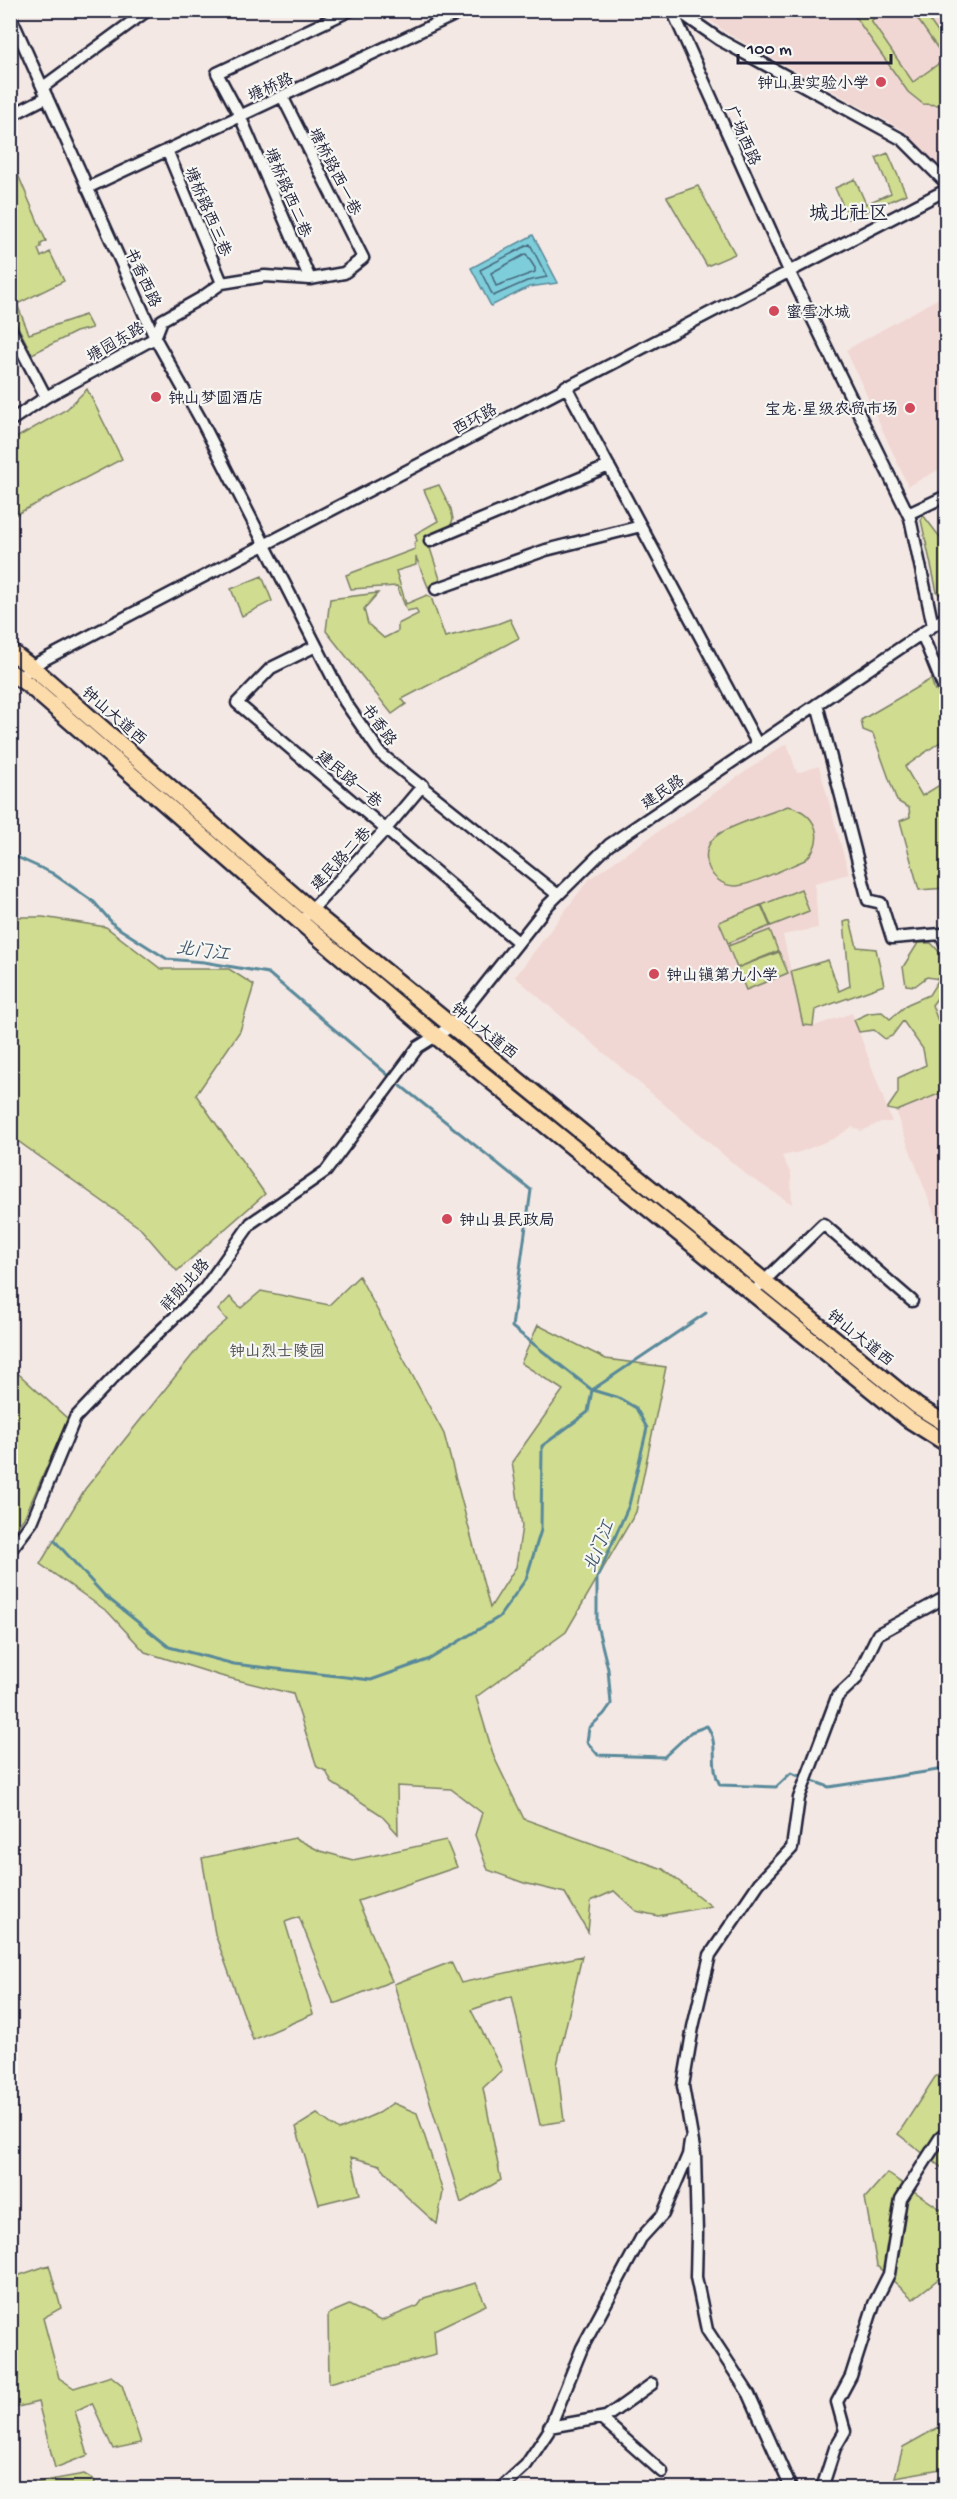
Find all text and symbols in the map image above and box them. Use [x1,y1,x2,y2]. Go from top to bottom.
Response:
scale bar [738,27,891,65]
text: 100 m [746,40,792,61]
street label: 塘桥路 [245,69,297,108]
place label: 钟山县实验小学 [757,74,869,95]
marker: 钟山县实验小学 [874,75,888,89]
street label: 广场西路 [719,103,764,170]
street label: 塘桥路西一巷 [303,125,365,220]
street label: 塘桥路西二巷 [258,145,315,241]
street label: 塘桥路西三巷 [178,164,235,260]
district label: 城北社区 [809,202,889,227]
street label: 书香西路 [119,245,165,312]
place label: 蜜雪冰城 [786,303,850,324]
marker: 蜜雪冰城 [767,304,781,318]
street label: 塘园东路 [83,318,149,368]
place label: 钟山梦圆酒店 [168,389,264,410]
marker: 钟山梦圆酒店 [149,390,163,404]
street label: 西环路 [449,400,501,441]
place label: 宝龙·星级农贸市场 [765,400,898,421]
marker: 宝龙·星级农贸市场 [903,401,917,415]
street label: 钟山大道西 [76,683,150,751]
street label: 书香路 [355,700,401,751]
street label: 建民路一巷 [311,746,386,814]
street label: 建民路 [638,771,689,815]
street label: 建民路二巷 [307,823,377,896]
water label: 北门江 [174,938,232,967]
place label: 钟山镇第九小学 [666,966,778,987]
marker: 钟山镇第九小学 [647,967,661,981]
street label: 钟山大道西 [446,999,520,1065]
marker: 钟山县民政局 [440,1212,454,1226]
place label: 钟山县民政局 [459,1212,555,1232]
street label: 祥勋北路 [157,1255,215,1316]
street label: 钟山大道西 [822,1306,896,1372]
park label: 钟山烈士陵园 [229,1342,325,1363]
water label: 北门江 [580,1517,621,1576]

